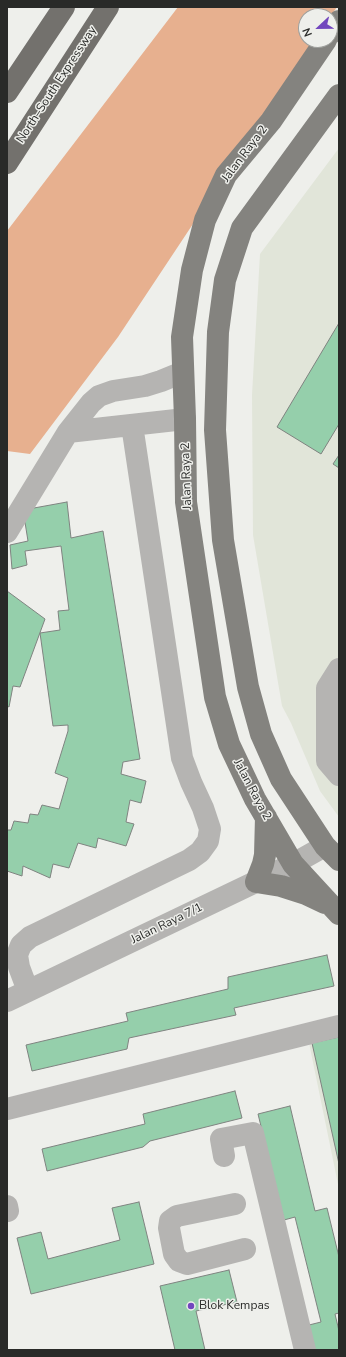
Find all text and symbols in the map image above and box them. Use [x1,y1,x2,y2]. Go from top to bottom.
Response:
north arrow [298,8,338,48]
street label: North–South Expressway [14,24,100,146]
text: N [299,26,316,39]
street label: Jalan Raya 2 [219,123,271,185]
street label: Jalan Raya 2 [179,442,195,510]
street label: Jalan Raya 2 [230,757,274,823]
street label: Jalan Raya 7/1 [129,901,205,947]
place label: Blok Kempas [199,1299,270,1313]
marker: Blok Kempas [186,1301,196,1311]

